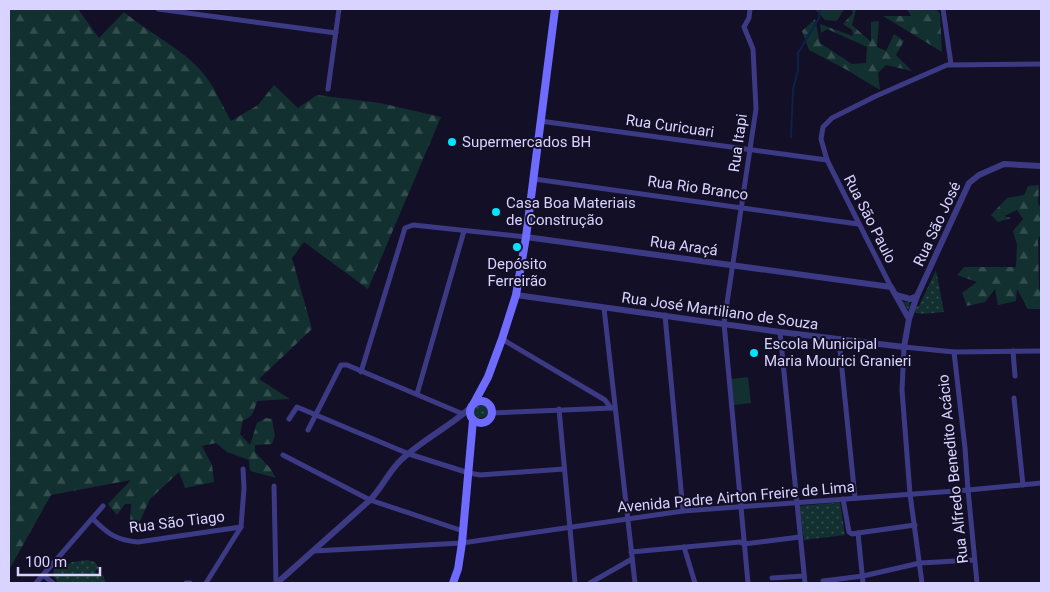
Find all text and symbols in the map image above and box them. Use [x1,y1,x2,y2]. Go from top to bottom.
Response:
street label: Rua Curicuari [625,111,715,141]
street label: Rua Itapi [725,113,751,173]
place label: Supermercados BH [462,133,591,151]
marker: Supermercados BH [446,136,458,148]
street label: Rua Rio Branco [646,172,750,204]
street label: Rua São Paulo [840,172,900,266]
street label: Rua São José [910,179,964,269]
place label: Casa Boa Materiais de Construção [506,194,636,229]
marker: Casa Boa Materiais de Construção [490,206,502,218]
street label: Rua Araçá [649,232,719,260]
marker: Depósito Ferreirão [511,241,523,253]
place label: Depósito Ferreirão [487,255,547,290]
street label: Rua José Martiliano de Souza [621,288,819,334]
place label: Escola Municipal Maria Mourici Granieri [764,335,912,370]
marker: Escola Municipal Maria Mourici Granieri [748,347,760,359]
street label: Rua Alfredo Benedito Acácio [934,373,972,565]
street label: Avenida Padre Airton Freire de Lima [617,478,855,516]
street label: Rua São Tiago [128,507,226,537]
scale bar [18,544,100,576]
text: 100 m [25,553,67,571]

